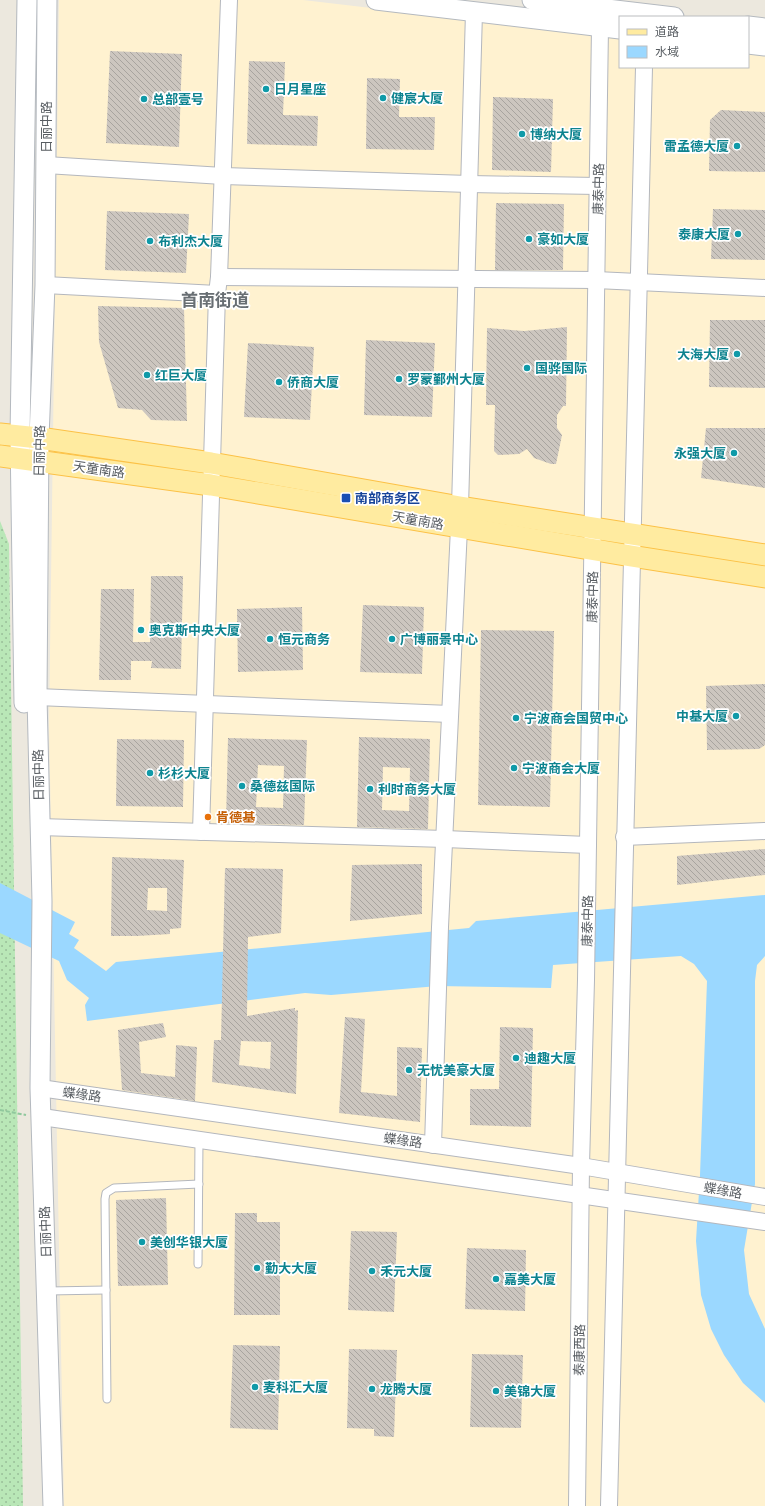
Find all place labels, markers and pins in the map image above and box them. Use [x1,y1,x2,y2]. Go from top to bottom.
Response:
place label: 日月星座 [274,82,326,97]
marker: 日月星座 [261,84,271,94]
place label: 健宸大厦 [391,91,443,106]
place label: 总部壹号 [152,92,204,107]
marker: 健宸大厦 [378,93,388,103]
marker: 总部壹号 [139,94,149,104]
place label: 博纳大厦 [530,127,582,142]
marker: 博纳大厦 [517,129,527,139]
place label: 雷孟德大厦 [664,139,729,154]
marker: 雷孟德大厦 [732,141,742,151]
place label: 泰康大厦 [678,227,730,242]
marker: 泰康大厦 [733,229,743,239]
place label: 豪如大厦 [537,232,589,247]
place label: 布利杰大厦 [158,234,223,249]
marker: 豪如大厦 [524,234,534,244]
marker: 布利杰大厦 [145,236,155,246]
place label: 大海大厦 [677,347,729,362]
marker: 大海大厦 [732,349,742,359]
place label: 国骅国际 [535,361,587,376]
marker: 国骅国际 [522,363,532,373]
place label: 红巨大厦 [155,368,207,383]
marker: 红巨大厦 [142,370,152,380]
place label: 罗蒙鄞州大厦 [407,372,485,387]
marker: 罗蒙鄞州大厦 [394,374,404,384]
place label: 侨商大厦 [287,375,339,390]
marker: 侨商大厦 [274,377,284,387]
place label: 永强大厦 [674,446,726,461]
marker: 永强大厦 [729,448,739,458]
place label: 南部商务区 [355,491,420,506]
marker: 南部商务区 [340,492,352,504]
place label: 奥克斯中央大厦 [149,623,240,638]
marker: 奥克斯中央大厦 [136,625,146,635]
place label: 恒元商务 [278,632,330,647]
place label: 广博丽景中心 [400,632,478,647]
marker: 恒元商务 [265,634,275,644]
marker: 广博丽景中心 [387,634,397,644]
place label: 中基大厦 [676,709,728,724]
place label: 宁波商会国贸中心 [524,711,628,726]
marker: 中基大厦 [731,711,741,721]
marker: 宁波商会国贸中心 [511,713,521,723]
place label: 宁波商会大厦 [522,761,600,776]
marker: 宁波商会大厦 [509,763,519,773]
place label: 杉杉大厦 [158,766,210,781]
marker: 杉杉大厦 [145,768,155,778]
place label: 桑德兹国际 [250,779,315,794]
marker: 桑德兹国际 [237,781,247,791]
place label: 利时商务大厦 [378,782,456,797]
marker: 利时商务大厦 [365,784,375,794]
place label: 肯德基 [216,810,256,825]
marker: 肯德基 [203,812,213,822]
place label: 迪趣大厦 [524,1051,576,1066]
marker: 迪趣大厦 [511,1053,521,1063]
place label: 无忧美豪大厦 [417,1063,495,1078]
marker: 无忧美豪大厦 [404,1065,414,1075]
place label: 美创华银大厦 [150,1235,228,1250]
marker: 美创华银大厦 [137,1237,147,1247]
place label: 勤大大厦 [265,1261,317,1276]
marker: 勤大大厦 [252,1263,262,1273]
place label: 禾元大厦 [380,1264,432,1279]
marker: 禾元大厦 [367,1266,377,1276]
place label: 嘉美大厦 [504,1272,556,1287]
marker: 嘉美大厦 [491,1274,501,1284]
place label: 麦科汇大厦 [263,1380,328,1395]
marker: 麦科汇大厦 [250,1382,260,1392]
place label: 龙腾大厦 [380,1382,432,1397]
marker: 龙腾大厦 [367,1384,377,1394]
place label: 美锦大厦 [504,1384,556,1399]
marker: 美锦大厦 [491,1386,501,1396]

